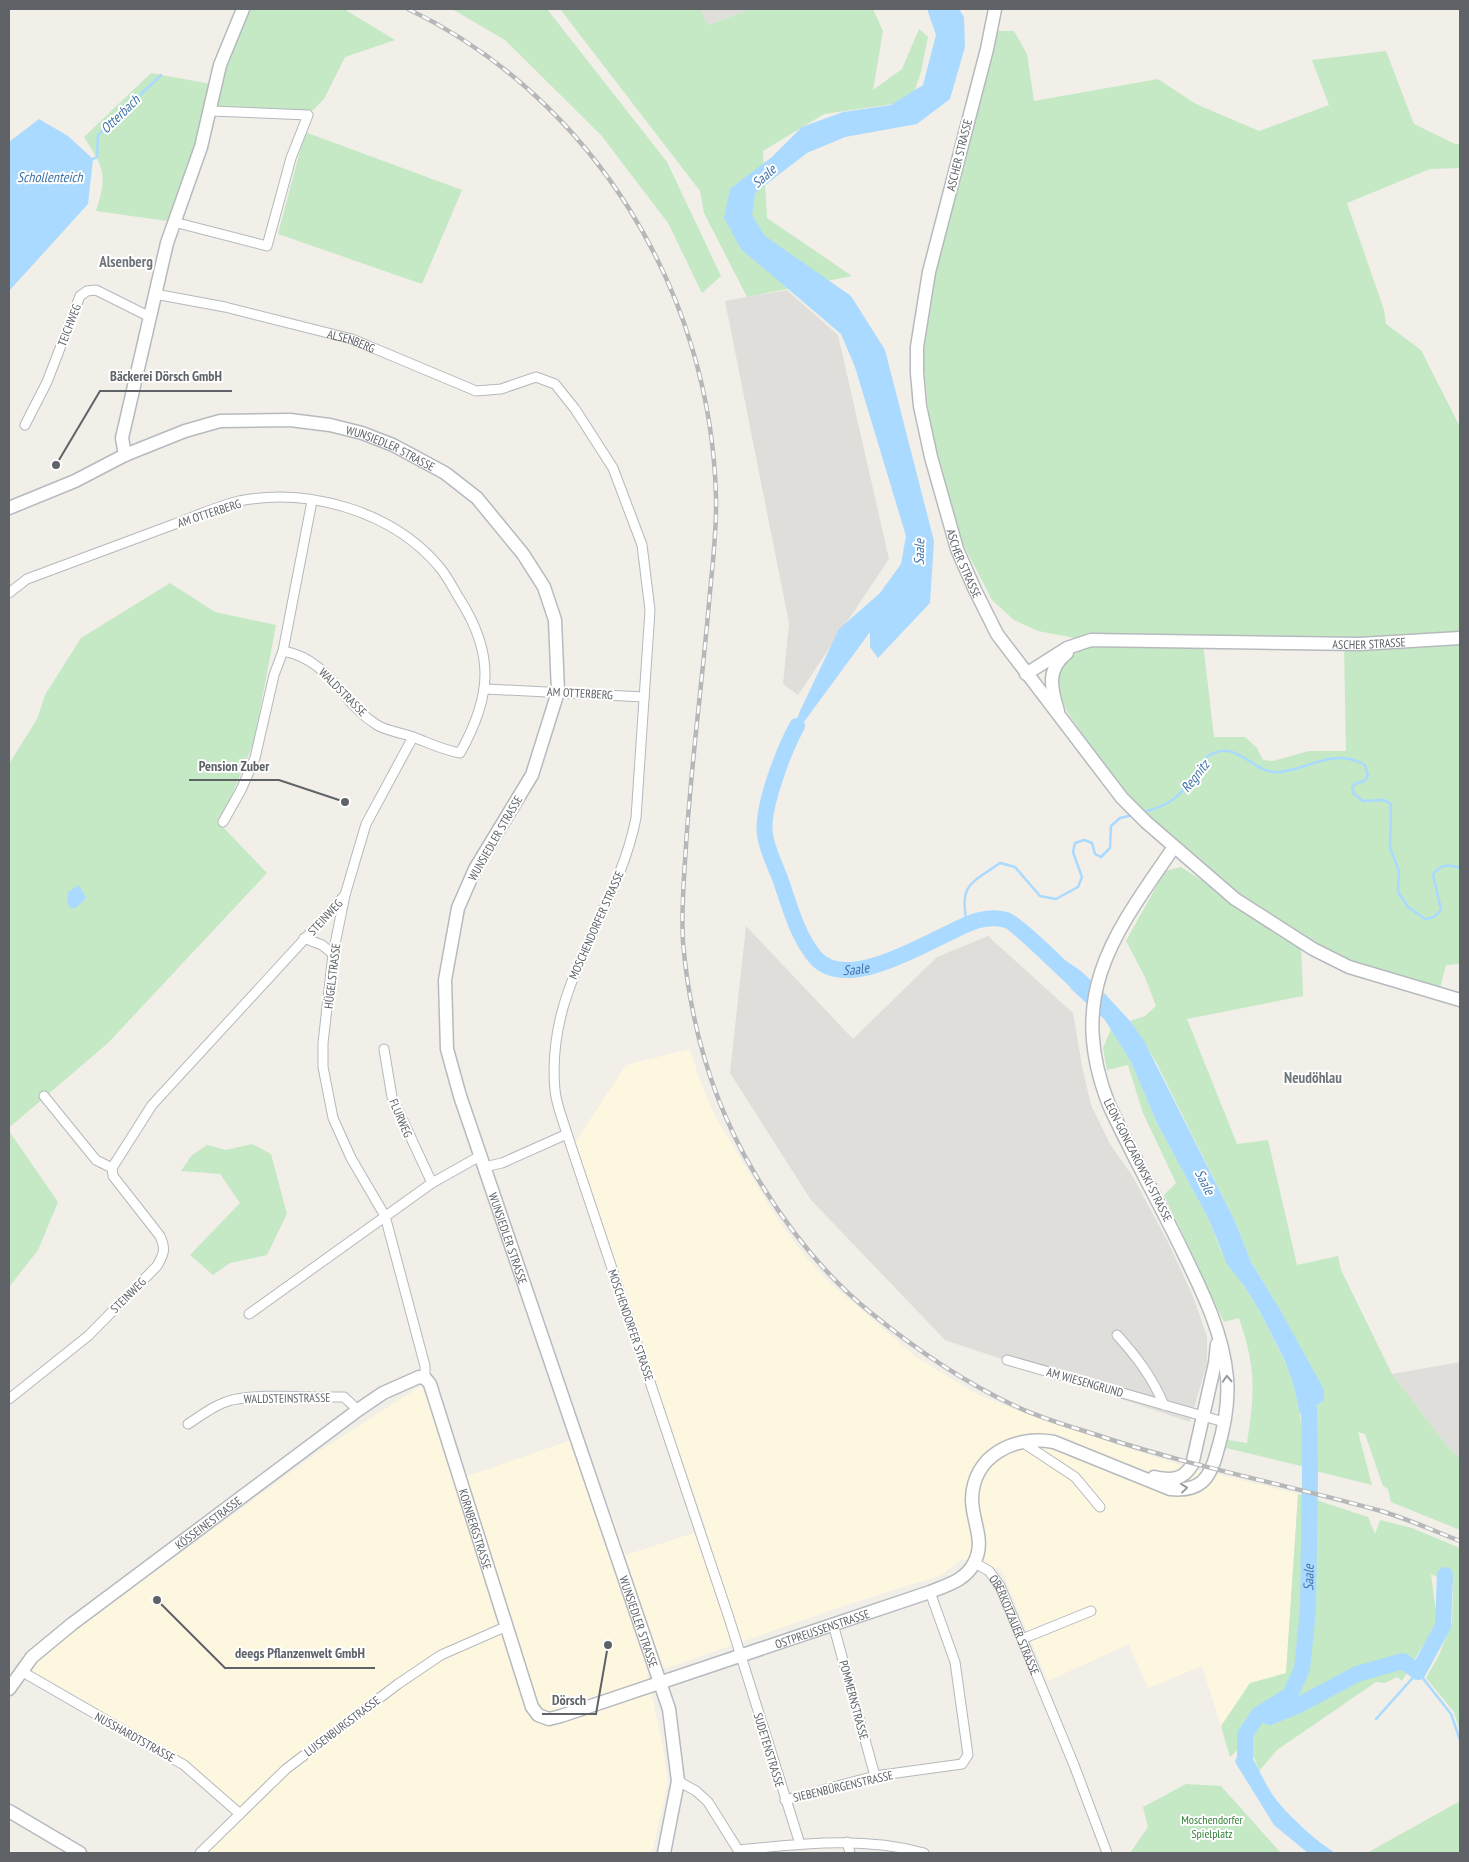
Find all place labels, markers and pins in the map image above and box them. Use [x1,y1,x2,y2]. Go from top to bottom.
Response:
callout: Bäckerei Dörsch GmbH [100,362,232,391]
callout: Pension Zuber [189,751,279,780]
callout: deegs Pflanzenwelt GmbH [225,1639,375,1668]
callout: Dörsch [542,1685,596,1714]

